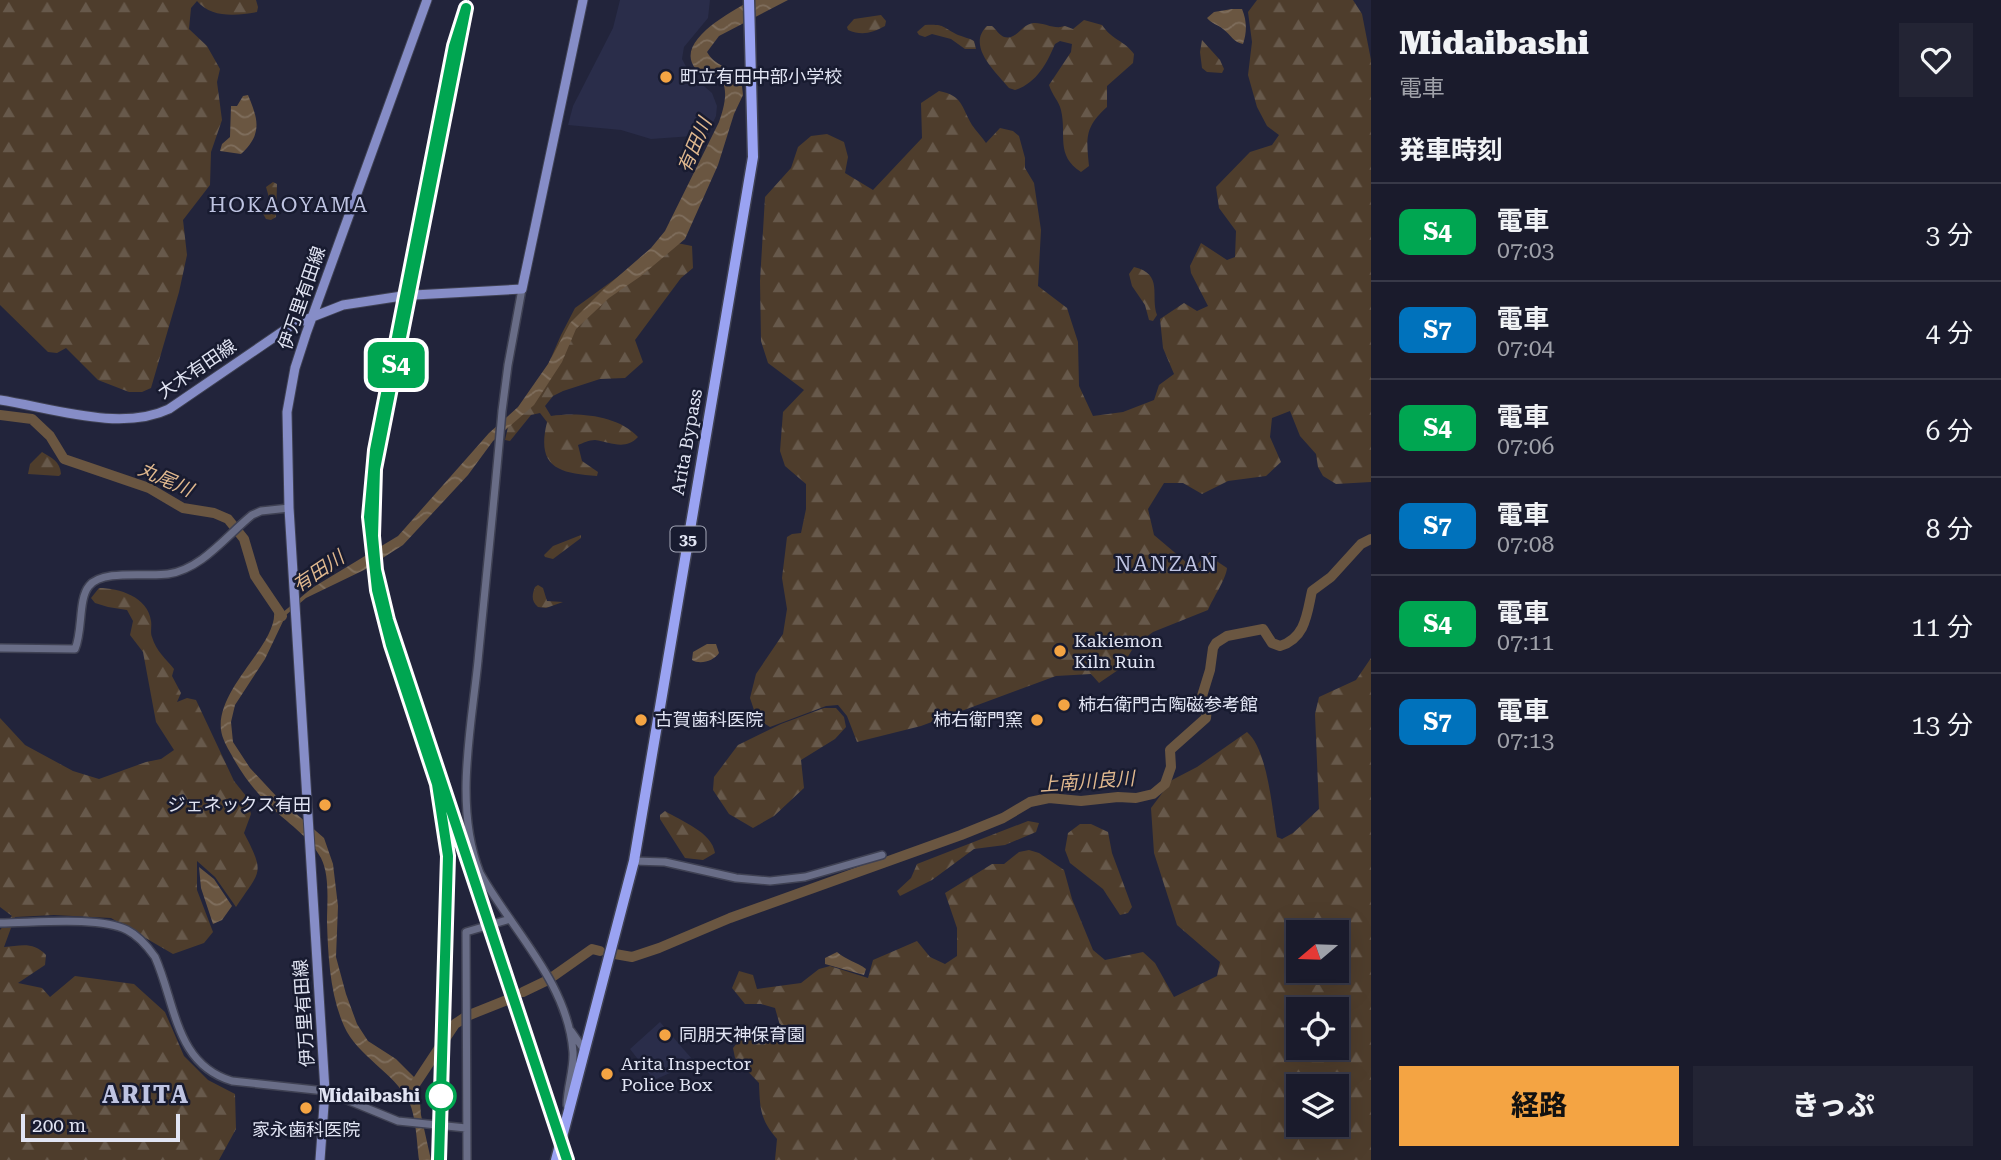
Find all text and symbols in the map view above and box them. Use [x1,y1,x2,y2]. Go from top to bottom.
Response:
text: Midaibashi [1399,23,1589,62]
button: heart [1899,23,1973,97]
place label: 町立有田中部小学校 [680,66,842,87]
marker: 町立有田中部小学校 [658,69,674,85]
text: 電車 [1399,75,1445,102]
water label: 有田川 [673,113,717,176]
text: 発車時刻 [1399,135,1503,165]
district label: HOKAOYAMA [209,193,369,217]
text: 電車 [1497,206,1549,236]
text: S4 [1423,218,1452,246]
text: 3 分 [1926,220,1973,250]
text: 07:03 [1497,237,1554,264]
street label: 伊万里有田線 [274,243,329,352]
text: 電車 [1497,304,1549,334]
text: S7 [1423,316,1452,344]
text: 4 分 [1926,318,1973,348]
street label: 大木有田線 [154,335,240,402]
text: 07:04 [1497,335,1554,362]
line badge: S4 [364,342,428,388]
text: S4 [382,351,410,379]
street label: Arita Bypass [667,387,706,497]
text: 電車 [1497,402,1549,432]
text: S4 [1423,414,1452,442]
text: 6 分 [1926,416,1973,446]
text: 07:06 [1497,433,1554,460]
water label: 丸尾川 [135,457,198,502]
text: 電車 [1497,500,1549,530]
text: S7 [1423,512,1452,540]
text: 8 分 [1926,514,1973,544]
road number: 35 [670,526,706,552]
text: 07:08 [1497,531,1554,558]
water label: 有田川 [288,545,350,597]
district label: NANZAN [1115,552,1219,576]
text: 電車 [1497,598,1549,628]
text: S4 [1423,610,1452,638]
text: 11 分 [1911,612,1973,642]
text: 07:11 [1497,629,1554,656]
place label: Kakiemon Kiln Ruin [1074,630,1163,672]
marker: Kakiemon Kiln Ruin [1052,643,1068,659]
place label: 柿右衛門古陶磁参考館 [1078,694,1258,715]
text: 電車 [1497,696,1549,726]
marker: 柿右衛門古陶磁参考館 [1056,697,1072,713]
text: S7 [1423,708,1452,736]
place label: 古賀歯科医院 [655,709,763,730]
place label: 柿右衛門窯 [933,709,1023,730]
text: 13 分 [1911,710,1973,740]
marker: 古賀歯科医院 [633,712,649,728]
marker: 柿右衛門窯 [1029,712,1045,728]
text: 07:13 [1497,727,1554,754]
water label: 上南川良川 [1039,767,1137,796]
place label: ジェネックス有田 [168,794,311,815]
marker: ジェネックス有田 [317,797,333,813]
north arrow [1286,920,1349,984]
map controls [1286,920,1349,1137]
street label: 伊万里有田線 [289,958,318,1068]
button: locate [1286,997,1349,1060]
place label: 同朋天神保育園 [679,1024,805,1045]
marker: 同朋天神保育園 [657,1027,673,1043]
place label: Arita Inspector Police Box [621,1053,751,1095]
marker: Arita Inspector Police Box [599,1066,615,1082]
button: 経路 [1399,1066,1679,1146]
button: きっぷ [1693,1066,1973,1146]
button: layers [1286,1074,1349,1137]
district label: ARITA [102,1081,190,1109]
marker: Midaibashi [426,1081,456,1111]
place label: Midaibashi [318,1085,420,1106]
marker: 家永歯科医院 [298,1100,314,1116]
scale bar [21,1111,180,1143]
text: 200 m [32,1114,86,1137]
place label: 家永歯科医院 [252,1119,360,1140]

